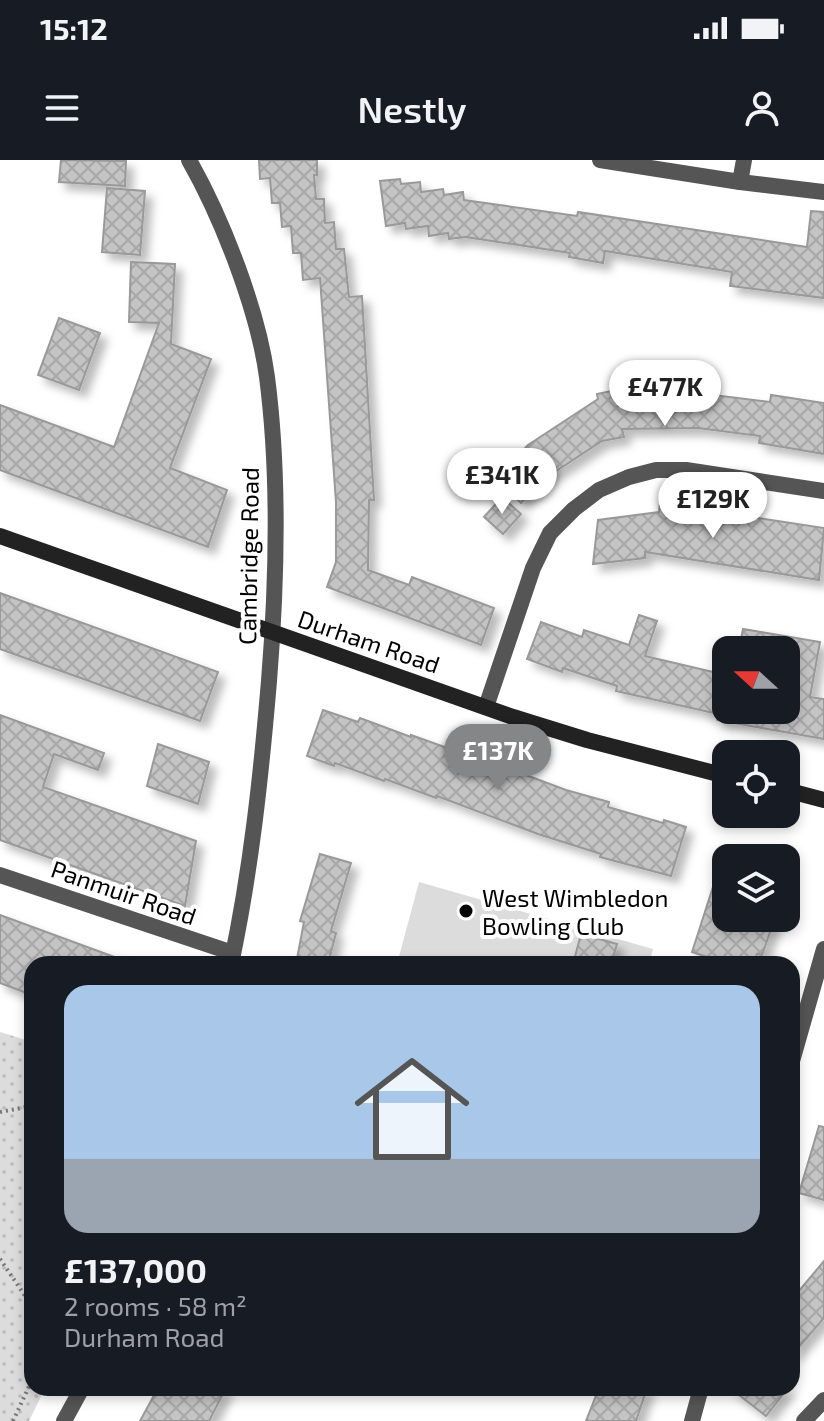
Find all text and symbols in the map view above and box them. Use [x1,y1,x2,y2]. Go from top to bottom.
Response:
text: 15:12 [40,10,108,46]
icon: menu [40,86,84,130]
icon: person [740,86,784,130]
text: Nestly [358,87,466,130]
pin: £477K [609,360,721,428]
text: £477K [627,370,703,401]
pin: £341K [446,448,558,516]
text: £341K [465,458,539,489]
street label: Cambridge Road [232,467,264,645]
pin: £129K [657,472,769,540]
text: £129K [676,482,750,513]
street label: Durham Road [294,603,444,679]
north arrow [712,636,800,724]
map controls [712,636,800,932]
pin: £137K [442,724,554,792]
text: £137K [462,734,534,765]
button: locate [712,740,800,828]
button: layers [712,844,800,932]
street label: Panmuir Road [48,854,200,930]
place label: West Wimbledon Bowling Club [482,883,668,940]
marker: West Wimbledon Bowling Club [457,902,475,920]
icon: home [340,1037,484,1181]
text: £137,000 [64,1249,207,1290]
text: 2 rooms · 58 m² [64,1290,247,1321]
text: Durham Road [64,1321,224,1352]

